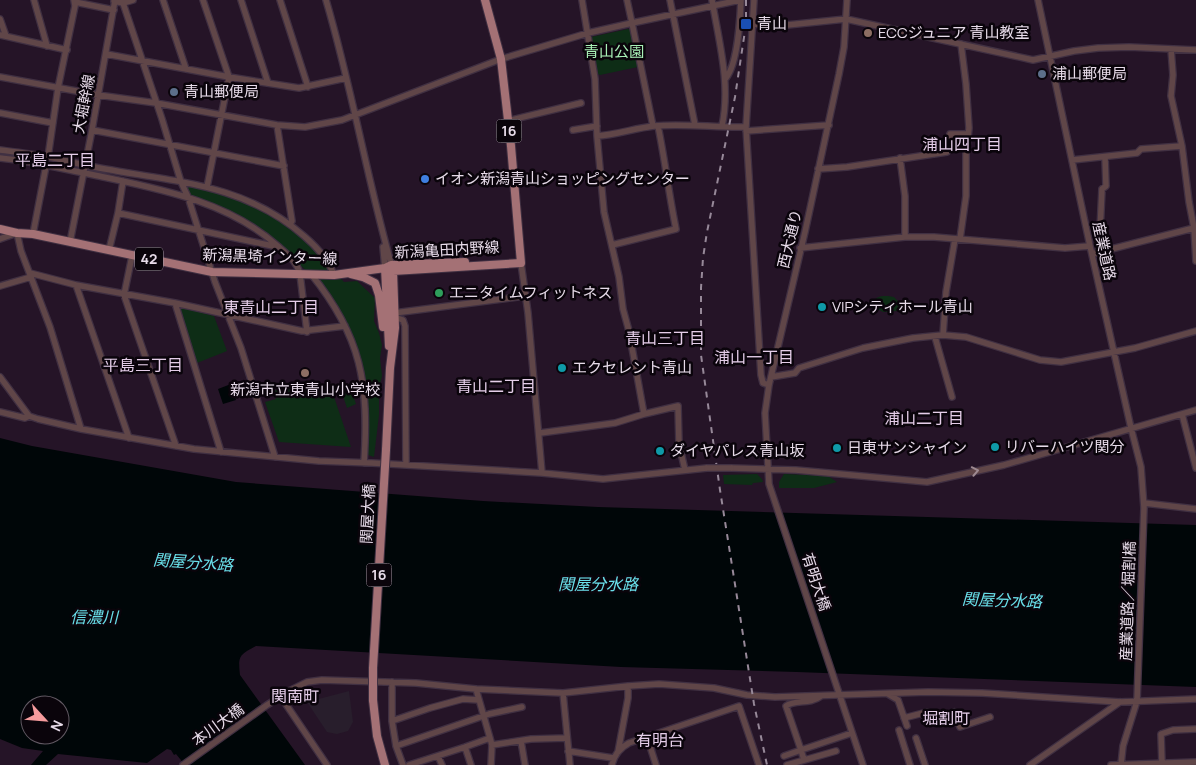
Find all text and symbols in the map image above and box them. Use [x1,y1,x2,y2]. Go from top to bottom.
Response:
place label: 青山 [757,13,787,34]
marker: 青山 [739,17,753,31]
place label: ECCジュニア 青山教室 [878,22,1030,43]
marker: ECCジュニア 青山教室 [862,27,874,39]
park label: 青山公園 [584,41,644,62]
place label: 浦山郵便局 [1052,63,1127,84]
marker: 浦山郵便局 [1036,68,1048,80]
street label: 大堀幹線 [67,72,100,135]
place label: 青山郵便局 [184,81,259,102]
marker: 青山郵便局 [168,86,180,98]
road number: 16 [496,120,522,142]
district label: 浦山四丁目 [922,133,1002,155]
district label: 平島二丁目 [15,149,95,171]
place label: イオン新潟青山ショッピングセンター [435,168,690,189]
marker: イオン新潟青山ショッピングセンター [419,173,431,185]
street label: 西大通り [773,207,806,270]
street label: 産業道路 [1088,219,1121,282]
street label: 新潟亀田内野線 [394,236,500,263]
street label: 新潟黒埼インター線 [202,244,338,269]
road number: 42 [135,248,163,270]
place label: エニタイムフィットネス [449,282,613,303]
marker: エニタイムフィットネス [433,287,445,299]
district label: 東青山二丁目 [223,296,319,318]
place label: VIPシティホール青山 [832,296,973,317]
marker: VIPシティホール青山 [816,301,828,313]
district label: 青山三丁目 [625,327,705,349]
district label: 浦山一丁目 [714,346,794,368]
district label: 平島三丁目 [103,354,183,376]
place label: エクセレント青山 [572,357,692,378]
marker: エクセレント青山 [556,362,568,374]
marker: 新潟市立東青山小学校 [299,367,311,379]
district label: 青山二丁目 [456,375,536,397]
place label: 新潟市立東青山小学校 [230,379,380,400]
district label: 浦山二丁目 [884,407,964,429]
place label: リバーハイツ関分 [1005,436,1124,457]
place label: 日東サンシャイン [847,437,967,458]
place label: ダイヤパレス青山坂 [670,440,804,461]
marker: リバーハイツ関分 [989,441,1001,453]
marker: 日東サンシャイン [831,442,843,454]
marker: ダイヤパレス青山坂 [654,445,666,457]
one-way arrow [970,466,979,476]
street label: 関屋大橋 [355,483,380,544]
street label: 産業道路／堀割橋 [1115,541,1140,661]
water label: 関屋分水路 [152,548,236,576]
street label: 有明大橋 [797,550,836,614]
road number: 16 [366,564,392,586]
water label: 関屋分水路 [558,573,640,595]
water label: 関屋分水路 [962,588,1044,612]
water label: 信濃川 [70,606,120,628]
district label: 関南町 [271,685,319,707]
north arrow [20,695,70,745]
street label: 本川大橋 [187,698,248,751]
district label: 堀割町 [922,707,970,729]
text: N [46,717,68,735]
district label: 有明台 [636,729,684,751]

